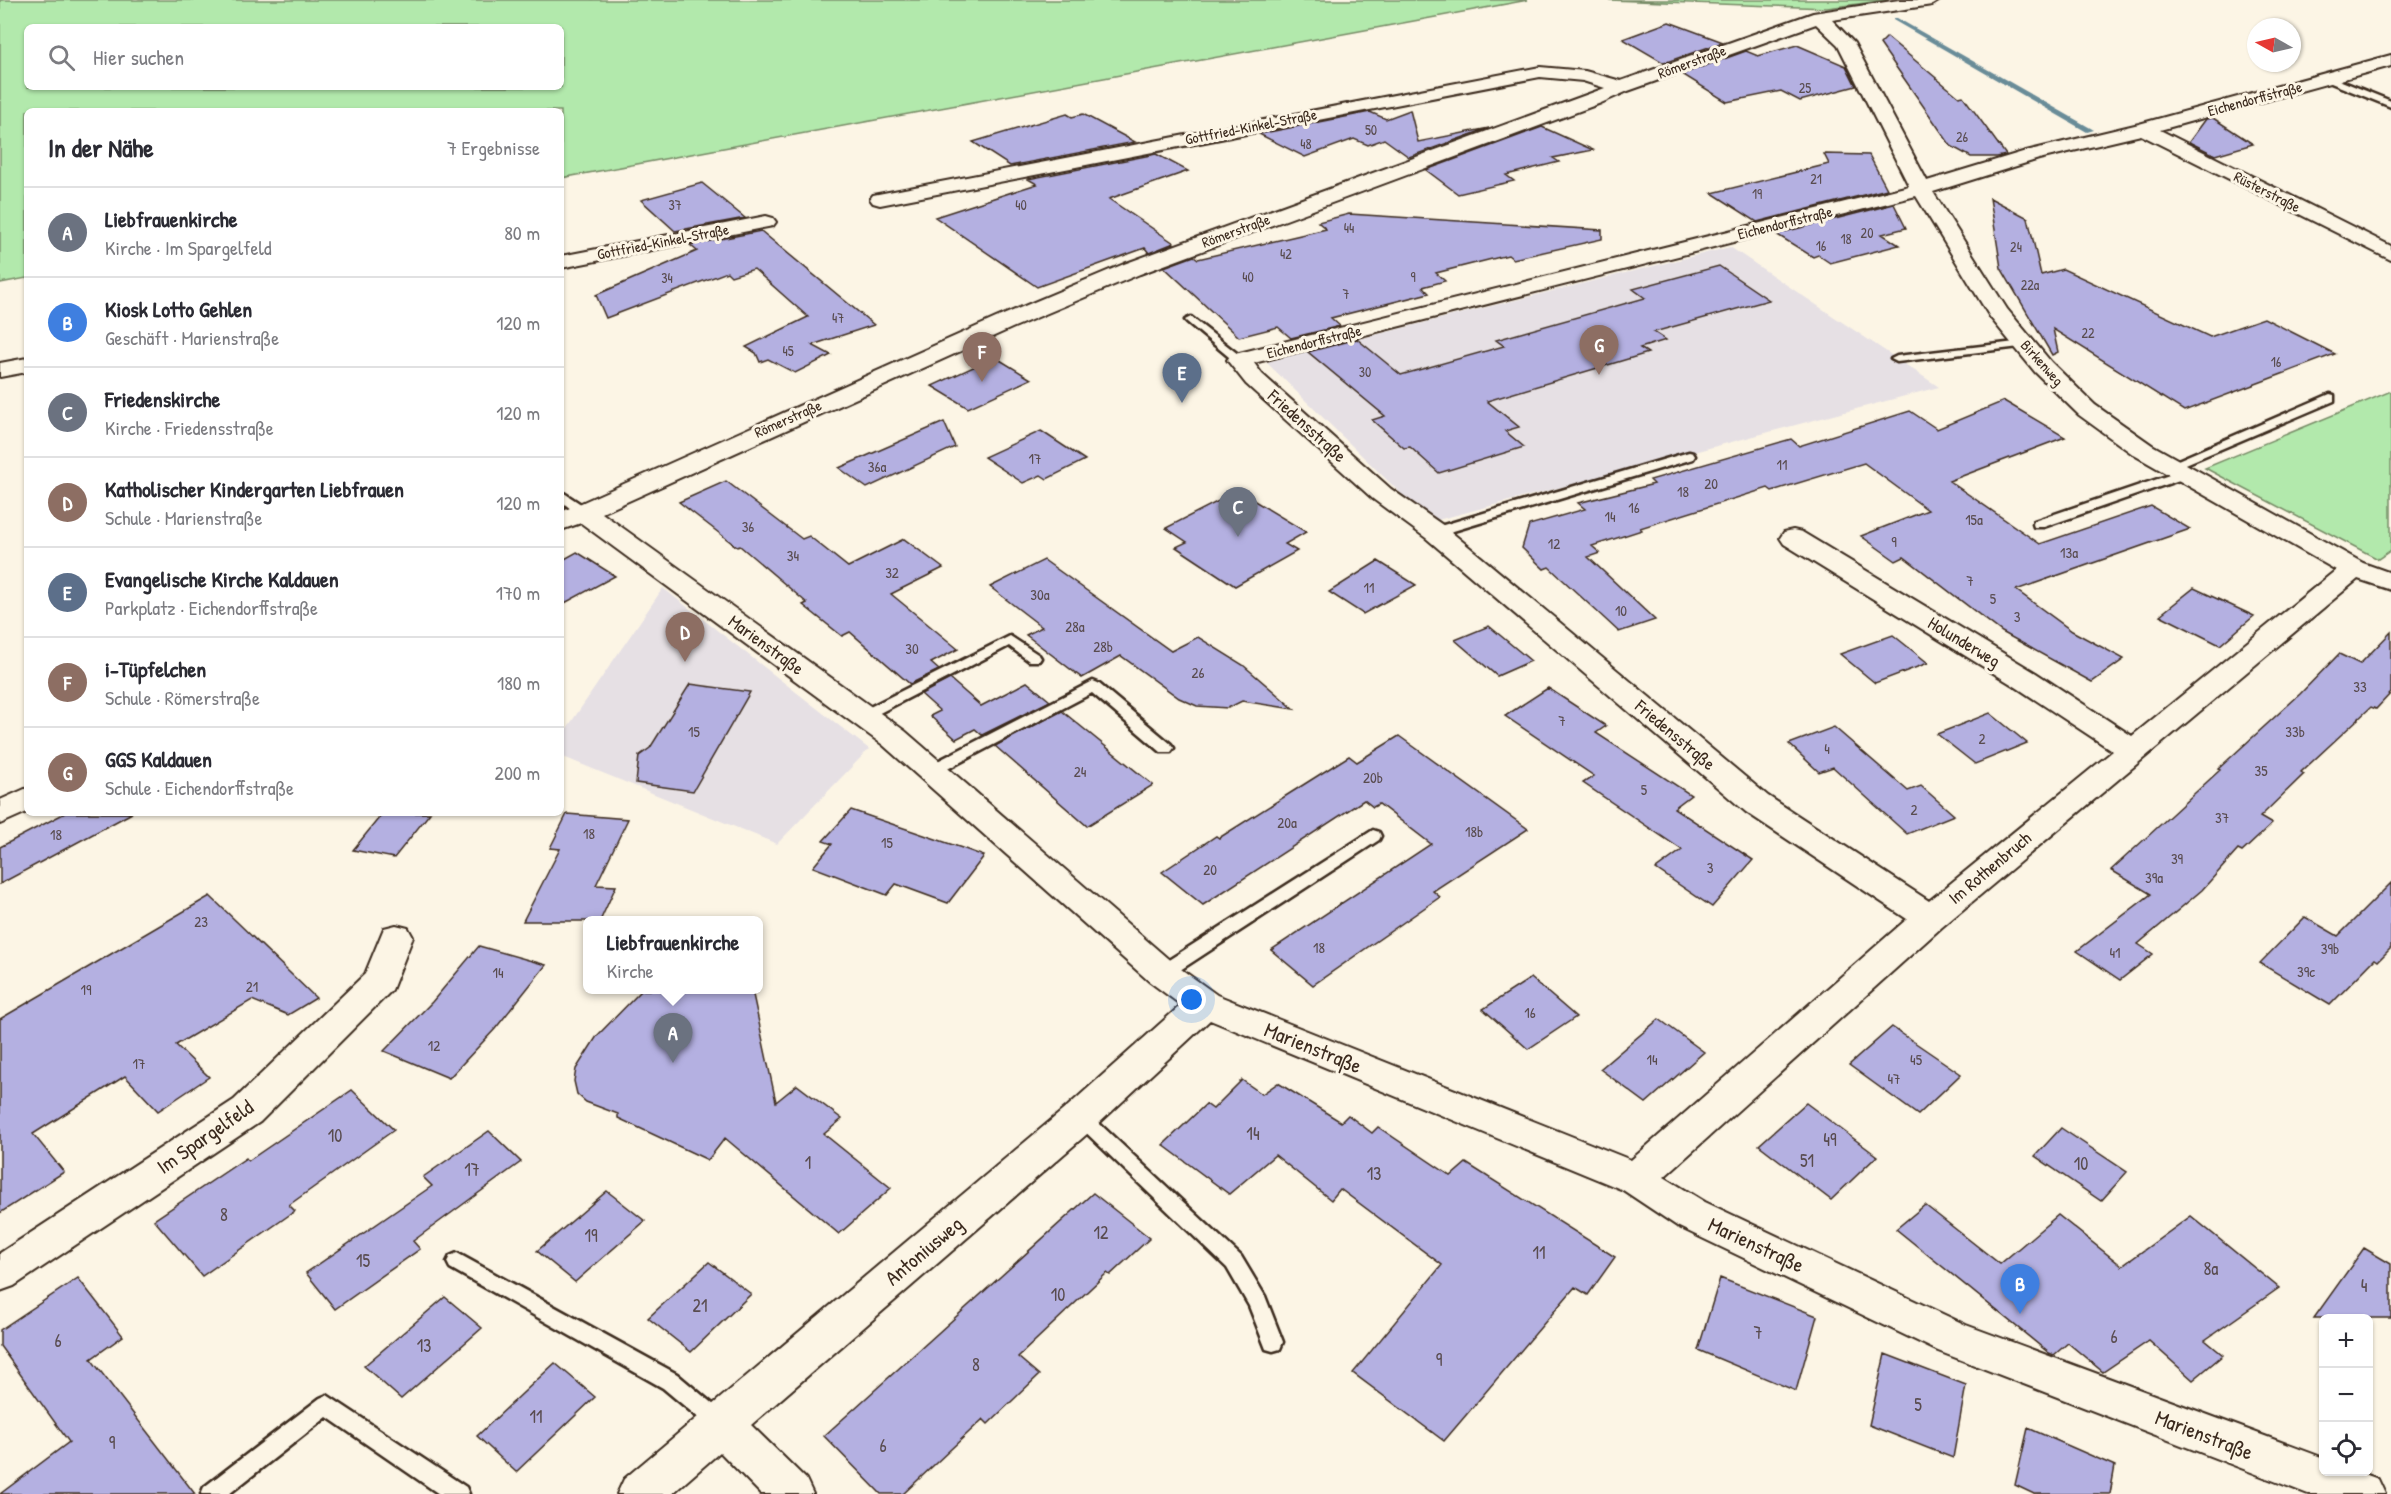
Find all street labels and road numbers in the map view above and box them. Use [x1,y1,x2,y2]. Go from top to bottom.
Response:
street label: Römerstraße [1655,39,1729,84]
street label: Eichendorffstraße [2205,76,2304,121]
street label: Gottfried-Kinkel-Straße [1183,103,1319,150]
street label: Rüsterstraße [2230,166,2304,217]
street label: Eichendorffstraße [1735,201,1834,244]
street label: Römerstraße [1199,208,1273,253]
street label: Gottfried-Kinkel-Straße [595,218,731,265]
street label: Eichendorffstraße [1264,320,1363,363]
street label: Birkenweg [2016,335,2069,390]
street label: Friedensstraße [1262,383,1352,468]
street label: Römerstraße [751,394,825,443]
street label: Marienstraße [723,609,809,681]
street label: Holunderweg [1923,610,2005,673]
street label: Friedensstraße [1629,693,1721,776]
street label: Im Rothenbruch [1943,825,2037,910]
street label: Marienstraße [1260,1015,1366,1080]
street label: Im Spargelfeld [151,1093,259,1181]
street label: Antoniusweg [879,1209,969,1292]
street label: Marienstraße [1704,1210,1809,1279]
street label: Marienstraße [2151,1403,2257,1466]

